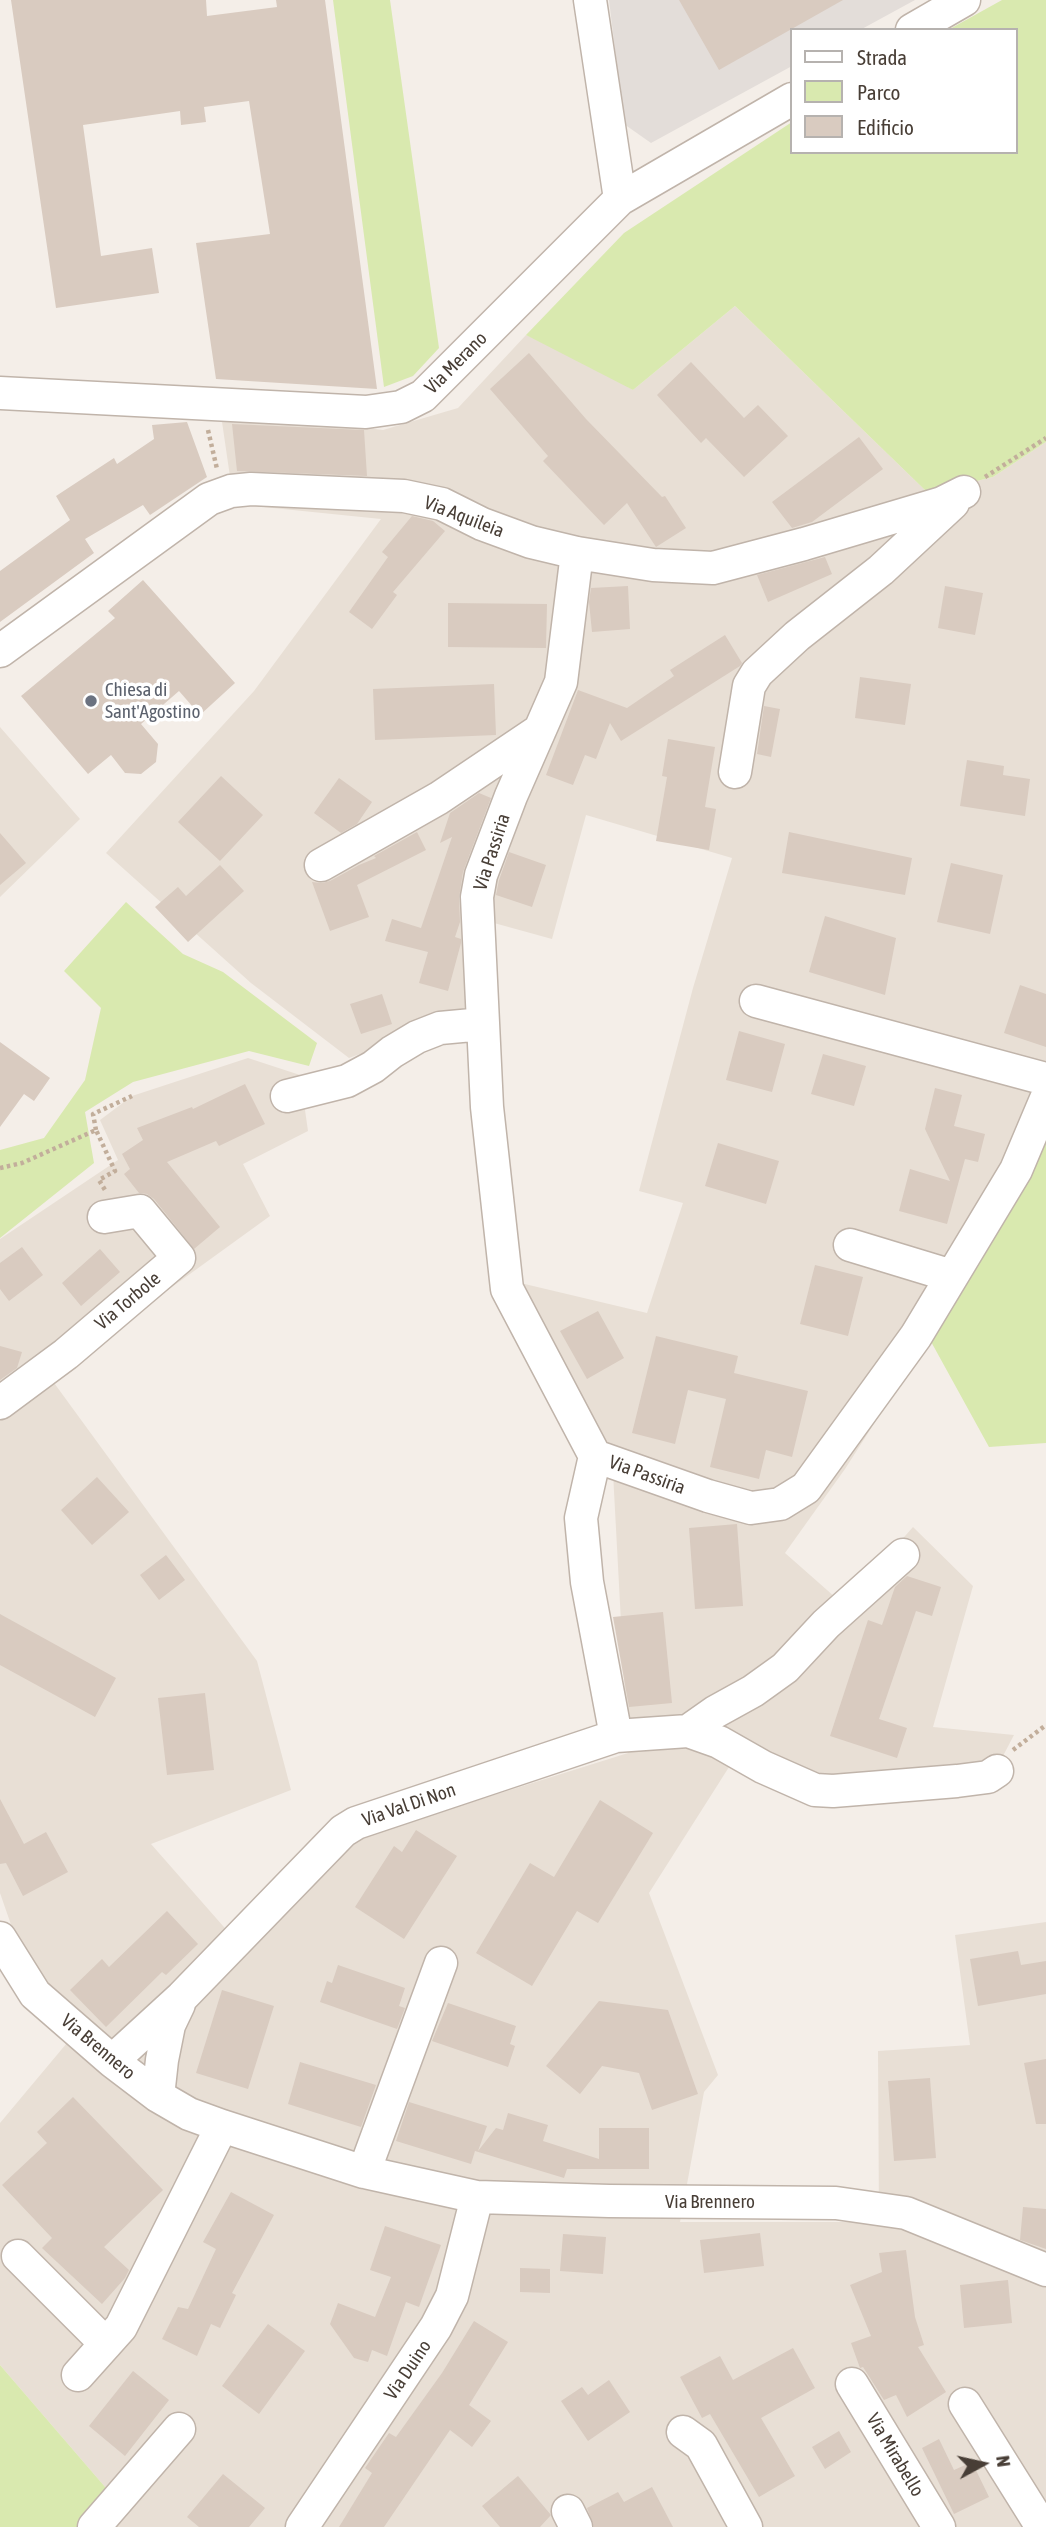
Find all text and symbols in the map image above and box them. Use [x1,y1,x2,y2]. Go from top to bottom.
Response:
legend [790,28,1018,154]
text: Strada [857,45,907,69]
text: Parco [857,80,900,104]
text: Edificio [857,115,914,139]
street label: Via Merano [420,327,492,399]
street label: Via Aquileia [421,491,507,543]
place label: Chiesa di Sant'Agostino [105,679,200,723]
marker: Chiesa di Sant'Agostino [83,693,99,709]
street label: Via Passiria [469,811,515,893]
street label: Via Torbole [91,1267,165,1335]
street label: Via Passiria [606,1451,688,1499]
street label: Via Val Di Non [359,1778,459,1832]
street label: Via Brennero [56,2009,140,2085]
street label: Via Brennero [665,2191,755,2213]
street label: Via Duino [380,2336,436,2404]
street label: Via Mirabello [861,2409,929,2501]
north arrow [948,2429,1018,2499]
text: N [992,2454,1015,2468]

